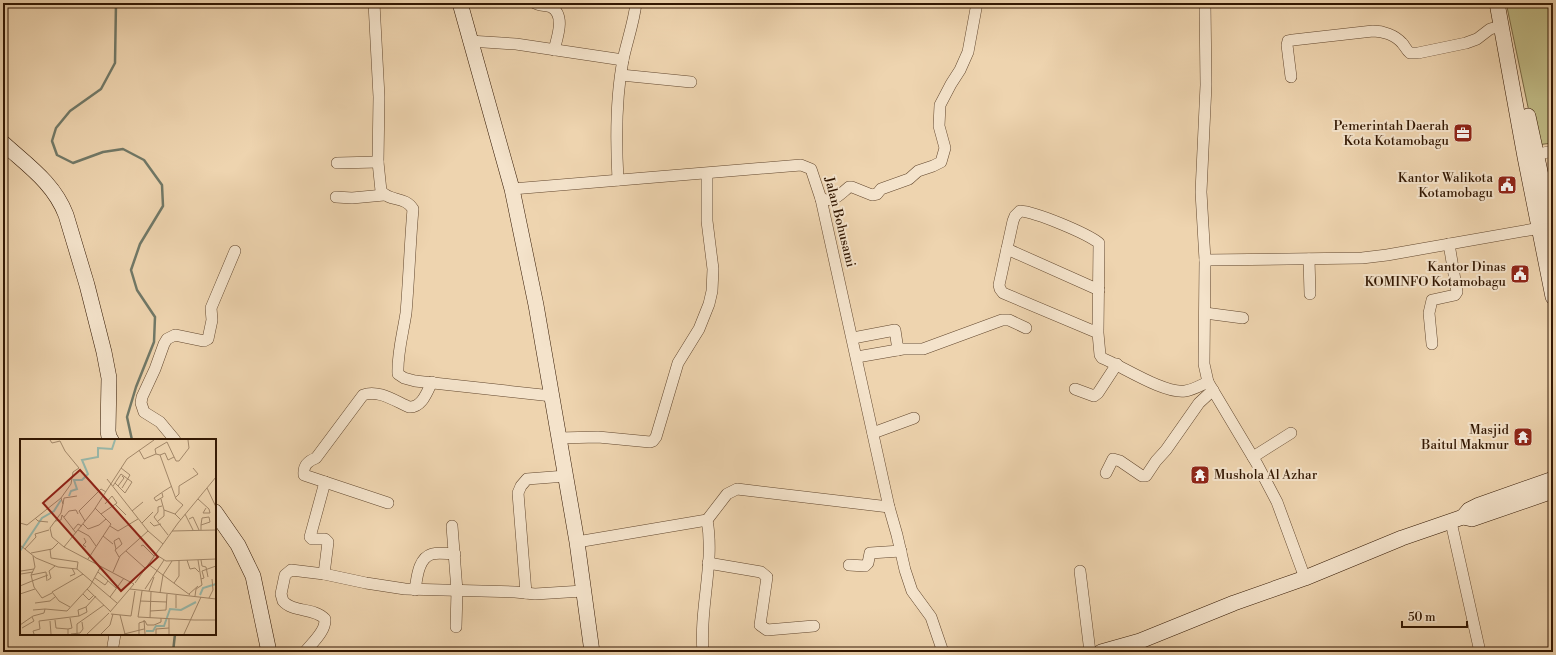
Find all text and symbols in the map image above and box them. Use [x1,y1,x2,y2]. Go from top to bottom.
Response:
place label: Pemerintah Daerah Kota Kotamobagu [1334,118,1450,149]
office icon: Pemerintah Daerah Kota Kotamobagu [1452,122,1474,144]
place label: Kantor Walikota Kotamobagu [1398,170,1494,201]
street label: Jalan Bohusami [821,174,859,269]
public building icon: Kantor Walikota Kotamobagu [1496,174,1518,196]
place label: Kantor Dinas KOMINFO Kotamobagu [1365,259,1507,290]
public building icon: Kantor Dinas KOMINFO Kotamobagu [1509,263,1531,285]
place label: Masjid Baitul Makmur [1420,422,1510,453]
temple icon: Masjid Baitul Makmur [1512,426,1534,448]
inset map [20,439,216,635]
temple icon: Mushola Al Azhar [1189,464,1211,486]
place label: Mushola Al Azhar [1214,467,1318,483]
scale bar [1402,603,1467,629]
text: 50 m [1408,610,1436,625]

